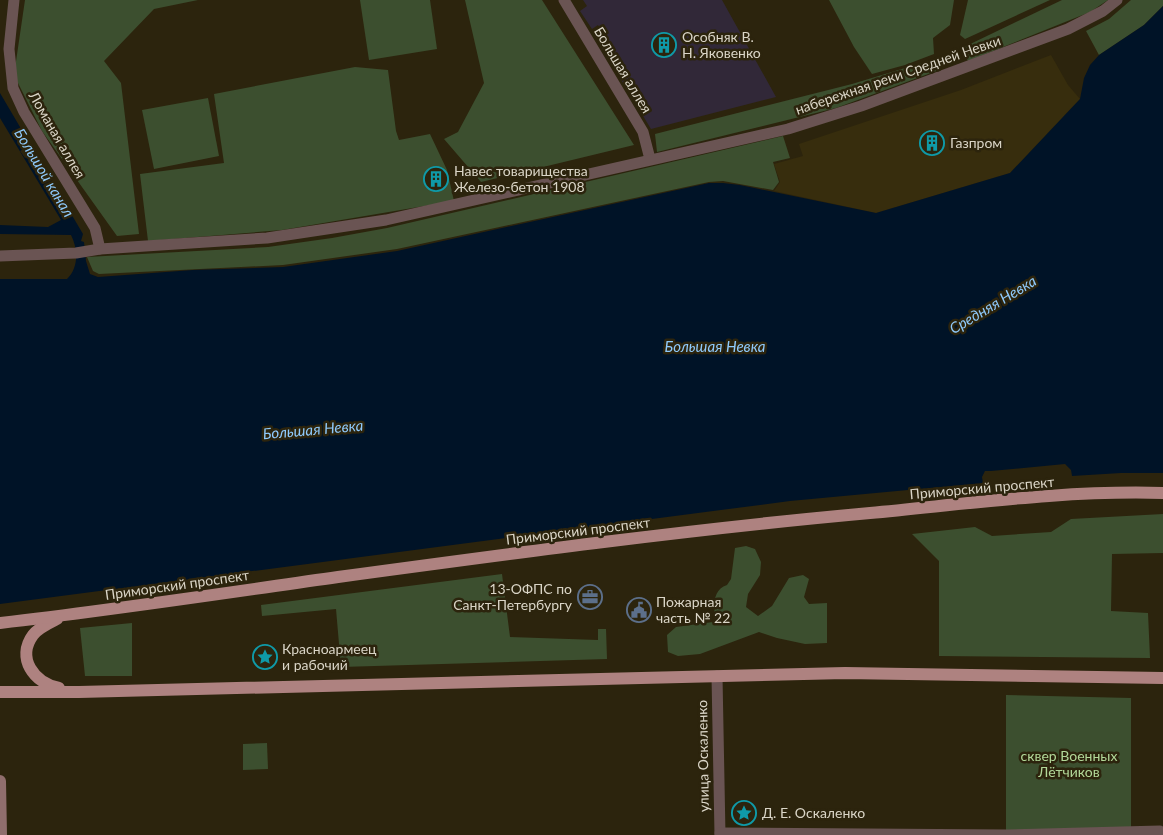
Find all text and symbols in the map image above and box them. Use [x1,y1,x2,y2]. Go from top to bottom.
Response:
street label: Большая аллея [591,23,656,116]
place label: Особняк В. Н. Яковенко [682,28,761,61]
street label: набережная реки Средней Невки [793,31,1003,118]
building icon: Особняк В. Н. Яковенко [651,32,677,58]
street label: Ломаная аллея [25,87,89,181]
water label: Большой канал [11,125,78,220]
building icon: Газпром [919,130,945,156]
place label: Газпром [950,134,1002,151]
place label: Навес товарищества Железо-бетон 1908 [454,162,588,195]
building icon: Навес товарищества Железо-бетон 1908 [423,166,449,192]
water label: Средняя Невка [946,271,1039,337]
water label: Большая Невка [665,337,766,355]
water label: Большая Невка [262,416,364,442]
street label: Приморский проспект [909,473,1055,502]
street label: Приморский проспект [505,513,651,548]
street label: Приморский проспект [104,566,250,603]
place label: 13-ОФПС по Санкт-Петербургу [453,580,573,613]
office icon: 13-ОФПС по Санкт-Петербургу [577,584,603,610]
place label: Пожарная часть № 22 [656,593,730,626]
public building icon: Пожарная часть № 22 [626,597,652,623]
place label: Красноармеец и рабочий [282,640,377,673]
place icon: Красноармеец и рабочий [252,644,278,670]
street label: улица Оскаленко [693,700,712,812]
park label: сквер Военных Лётчиков [1021,747,1117,780]
place icon: Д. Е. Оскаленко [731,800,757,826]
place label: Д. Е. Оскаленко [762,804,865,821]

